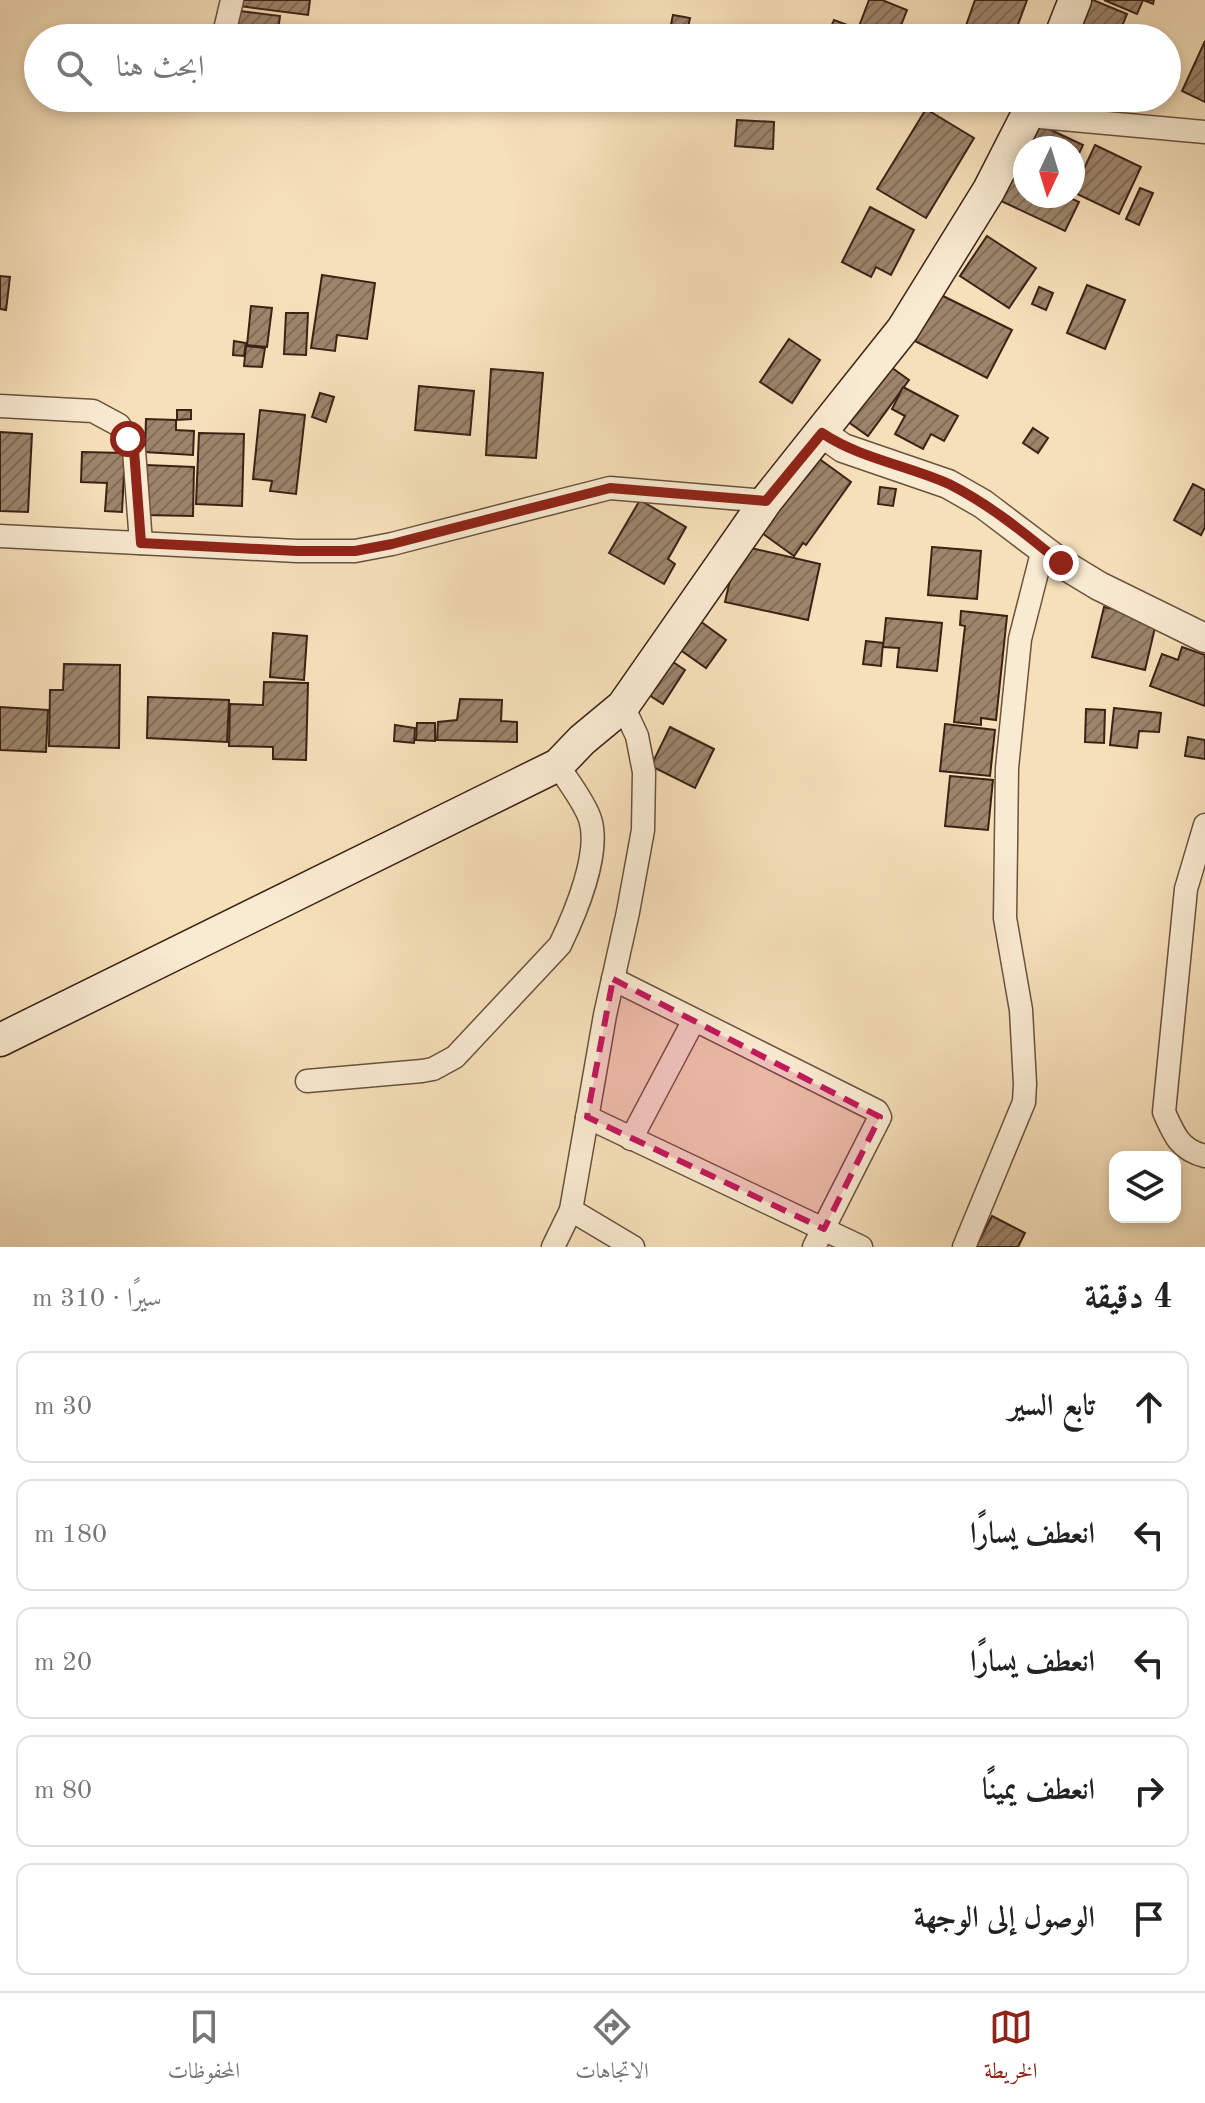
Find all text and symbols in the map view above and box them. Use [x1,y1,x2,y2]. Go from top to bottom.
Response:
search box [24,24,1181,112]
icon: search [52,46,96,90]
text: ابحث هنا [116,53,204,83]
north arrow [1013,136,1085,208]
route start [110,421,146,457]
route end [1043,545,1079,581]
map controls [1109,1151,1181,1223]
button: layers [1109,1151,1181,1223]
text: 4 دقيقة [1084,1281,1173,1315]
text: سيرًا · 310 m [32,1286,162,1312]
icon: ahead [1127,1385,1171,1429]
text: تابع السير [1008,1392,1095,1422]
text: 30 m [34,1394,92,1420]
icon: left [1127,1513,1171,1557]
text: انعطف يسارًا [970,1520,1095,1550]
text: 180 m [34,1522,107,1548]
icon: left [1127,1641,1171,1685]
text: انعطف يسارًا [970,1648,1095,1678]
text: 20 m [34,1650,92,1676]
icon: right [1127,1769,1171,1813]
text: انعطف يمينًا [982,1776,1095,1806]
text: 80 m [34,1778,92,1804]
icon: arrive [1127,1897,1171,1941]
text: الوصول إلى الوجهة [914,1904,1095,1934]
tab: المحفوظات [168,2005,240,2092]
tab: الاتجاهات [575,2005,649,2092]
tab: الخريطة [984,2005,1037,2092]

